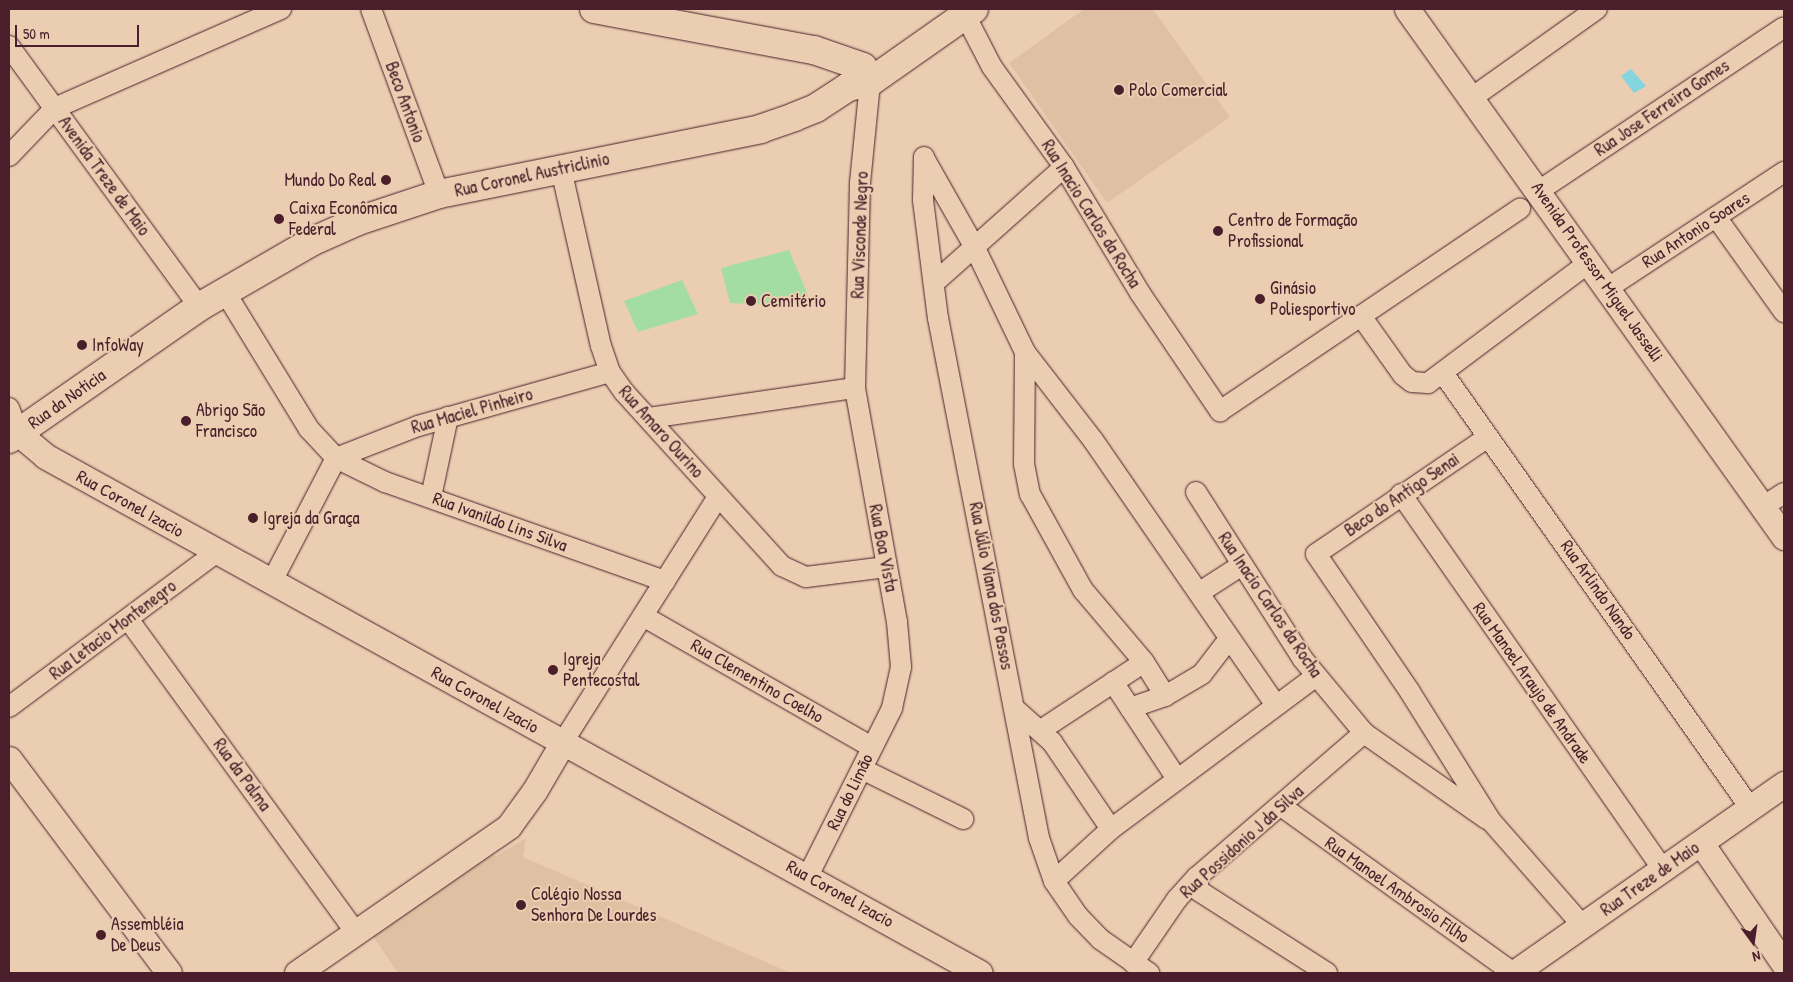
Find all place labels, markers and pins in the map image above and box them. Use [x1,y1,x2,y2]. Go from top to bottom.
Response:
place label: Polo Comercial [1129,79,1227,101]
marker: Polo Comercial [1113,84,1125,96]
place label: Mundo Do Real [284,169,376,191]
marker: Mundo Do Real [380,174,392,186]
place label: Caixa Econômica Federal [289,198,397,240]
place label: Centro de Formação Profissional [1228,210,1358,252]
marker: Caixa Econômica Federal [273,213,285,225]
marker: Centro de Formação Profissional [1212,225,1224,237]
place label: Ginásio Poliesportivo [1270,278,1355,320]
place label: Cemitério [761,290,826,312]
marker: Ginásio Poliesportivo [1254,293,1266,305]
marker: Cemitério [745,295,757,307]
place label: InfoWay [92,334,144,356]
marker: InfoWay [76,339,88,351]
place label: Abrigo São Francisco [196,400,265,442]
marker: Abrigo São Francisco [180,415,192,427]
place label: Igreja da Graça [263,507,360,529]
marker: Igreja da Graça [247,512,259,524]
place label: Igreja Pentecostal [563,649,640,692]
marker: Igreja Pentecostal [547,664,559,676]
place label: Colégio Nossa Senhora De Lourdes [531,884,657,926]
marker: Colégio Nossa Senhora De Lourdes [515,899,527,911]
place label: Assembléia De Deus [111,914,184,956]
marker: Assembléia De Deus [95,929,107,941]

